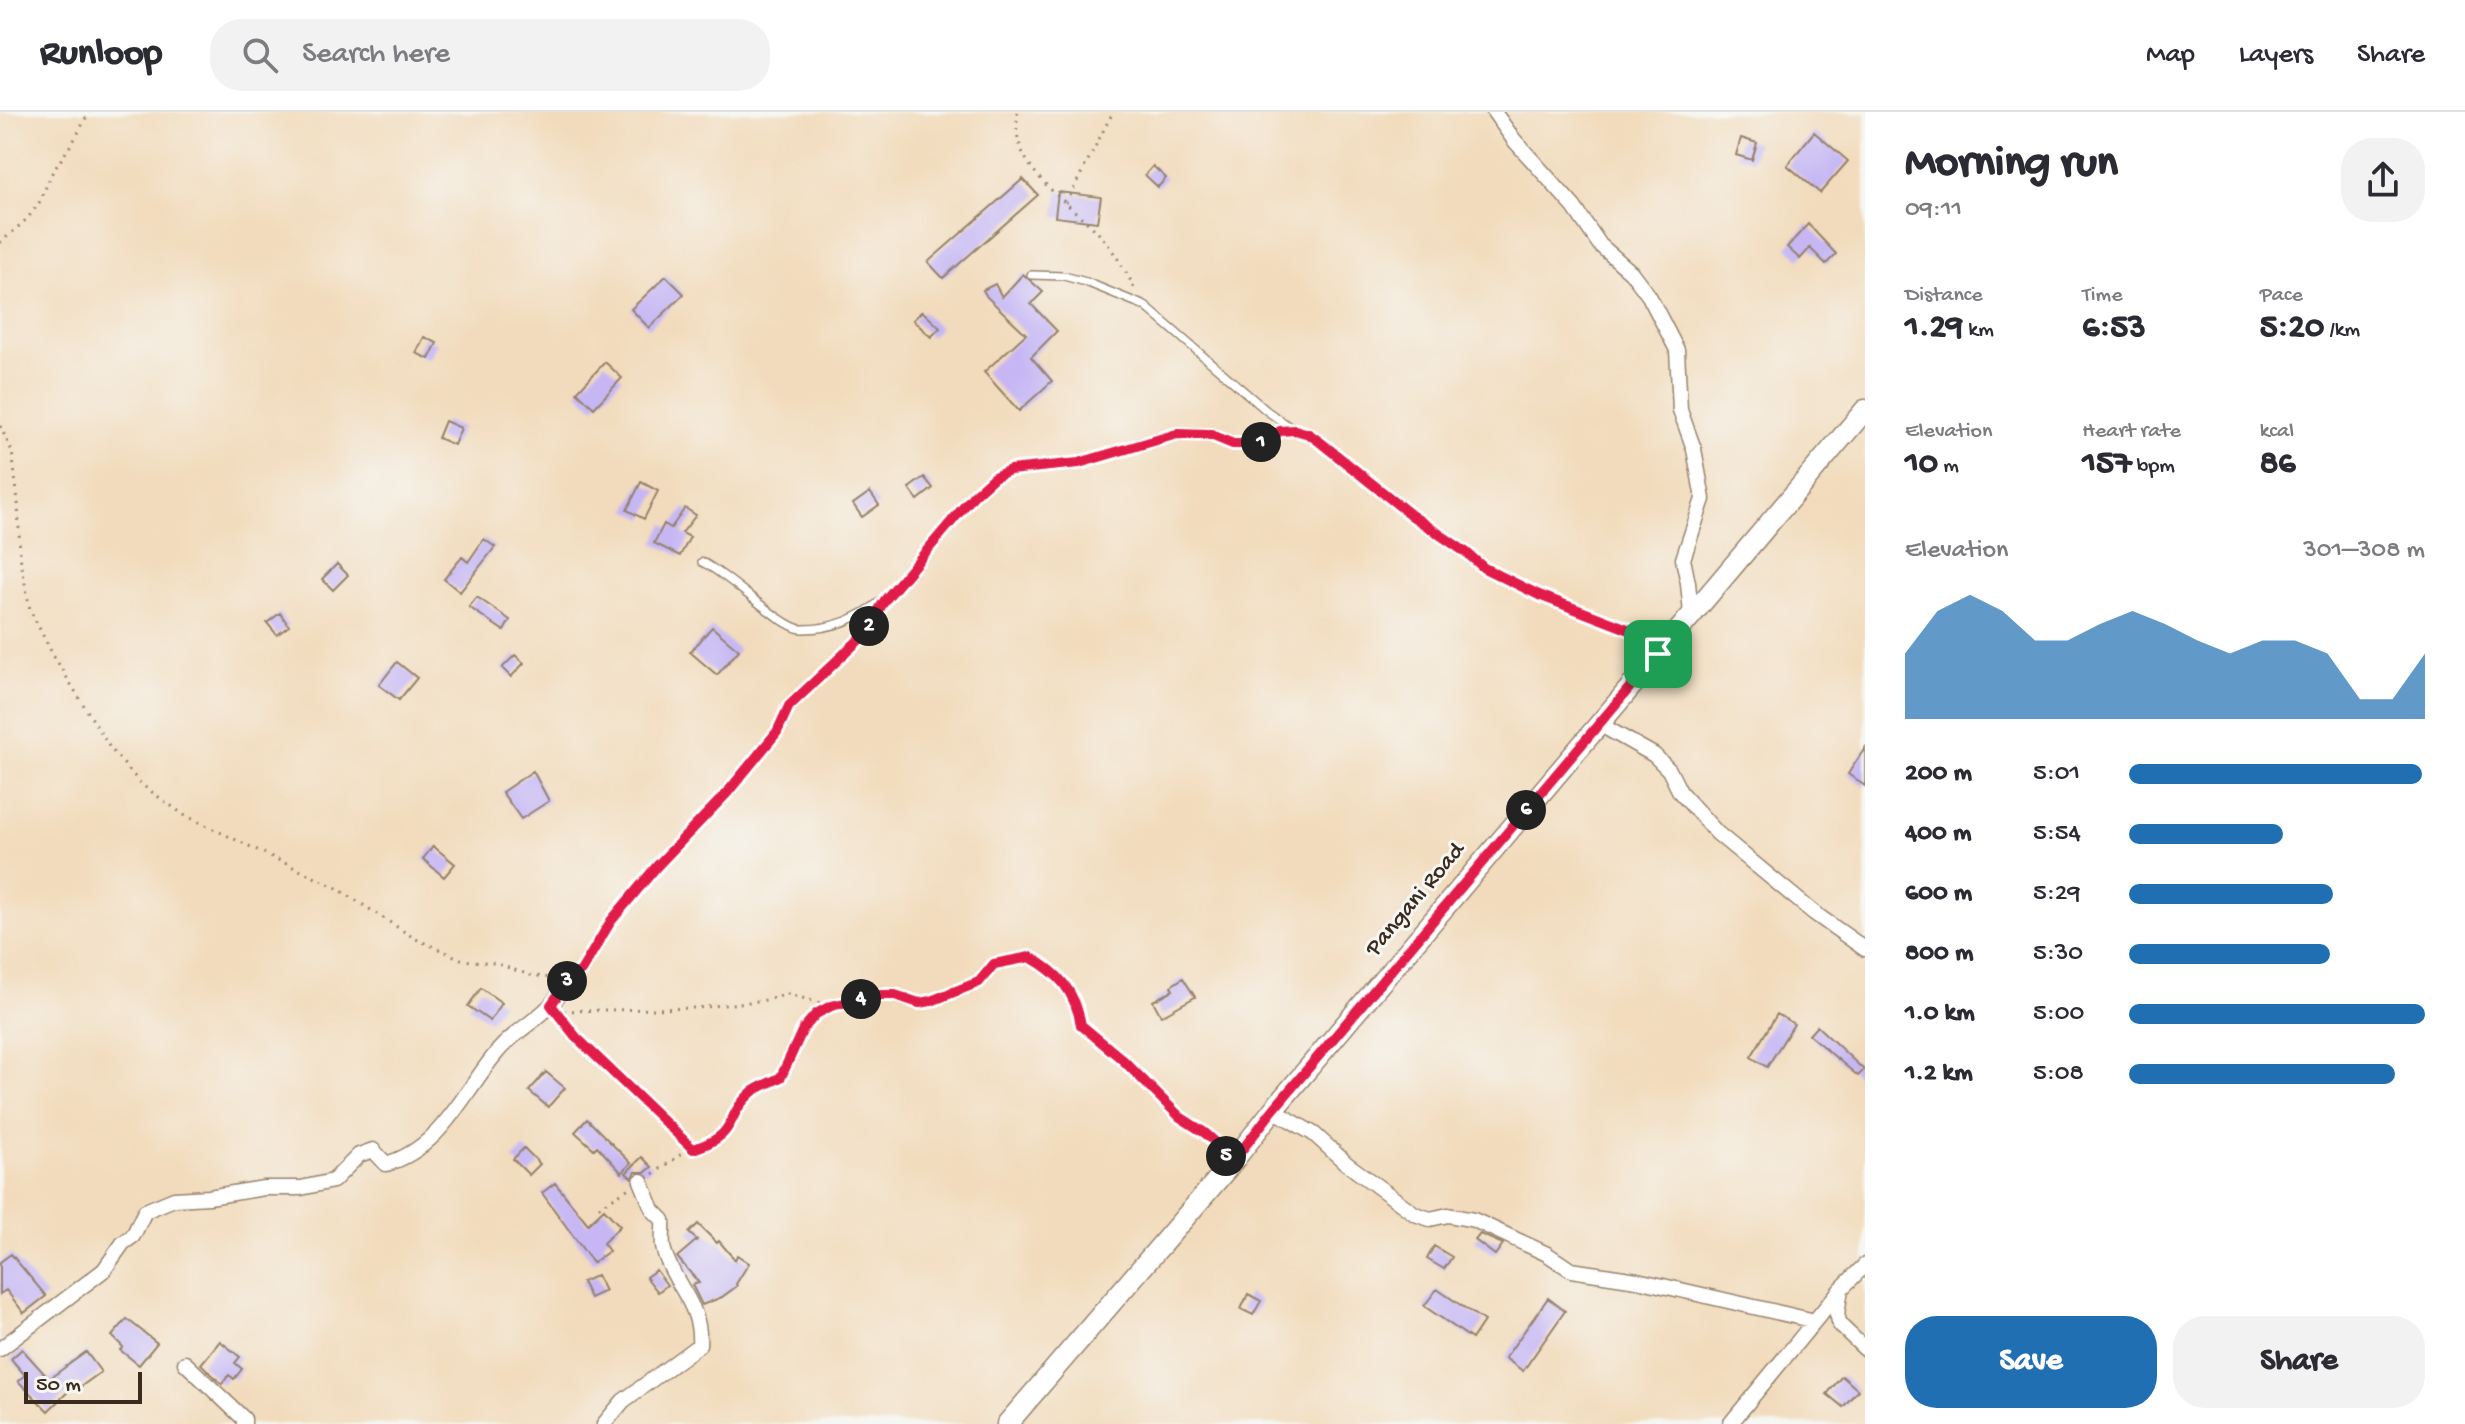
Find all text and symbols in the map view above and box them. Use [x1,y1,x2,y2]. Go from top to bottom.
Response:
search box [210,19,770,91]
text: Runloop [40,33,162,77]
icon: search [238,33,282,77]
text: Search here [302,38,450,73]
text: Map [2146,39,2195,72]
text: Layers [2239,39,2313,72]
text: Share [2357,39,2425,72]
button: share [2341,138,2425,222]
text: Morning run [1905,139,2118,191]
text: 09:11 [1905,195,1962,226]
text: Distance [1905,283,1983,309]
text: Time [2082,283,2123,309]
text: Pace [2260,283,2303,309]
text: 1.29 [1905,309,1963,349]
text: 6:53 [2082,309,2146,349]
text: 5:20 [2260,309,2324,349]
text: km [1963,318,1994,344]
text: /km [2324,318,2360,344]
text: Elevation [1905,419,1992,445]
text: Heart rate [2082,419,2181,445]
text: kcal [2260,419,2294,445]
pin: 1 [1241,422,1281,462]
text: 1 [1257,429,1265,455]
text: 10 [1905,445,1938,485]
text: 157 [2082,445,2132,485]
text: 86 [2260,445,2296,485]
text: m [1938,454,1959,480]
text: bpm [2132,454,2175,480]
text: Elevation [1905,536,2008,567]
text: 301–308 m [2303,536,2425,567]
pin: 2 [849,606,889,646]
text: 2 [864,613,874,639]
pin [1624,620,1692,688]
icon: arrive [1636,632,1680,676]
text: 200 m [1905,759,1972,790]
text: 5:01 [2033,759,2080,790]
pin: 6 [1506,790,1546,830]
text: 6 [1520,797,1532,823]
text: 400 m [1905,819,1971,850]
text: 5:54 [2033,819,2081,850]
street label: Pangani Road [1359,836,1473,964]
text: 600 m [1905,879,1972,910]
text: 5:29 [2033,879,2081,910]
text: 800 m [1905,939,1973,970]
text: 5:30 [2033,939,2083,970]
pin: 3 [547,961,587,1001]
text: 3 [561,968,573,994]
pin: 4 [841,979,881,1019]
text: 4 [856,986,866,1012]
text: 1.0 km [1905,999,1975,1030]
text: 5:00 [2033,999,2084,1030]
text: 1.2 km [1905,1059,1973,1090]
text: 5:08 [2033,1059,2084,1090]
pin: 5 [1206,1136,1246,1176]
text: 5 [1220,1143,1232,1169]
button: Save [1905,1316,2157,1408]
button: Share [2173,1316,2425,1408]
scale bar [24,1368,142,1404]
text: 50 m [36,1373,81,1399]

